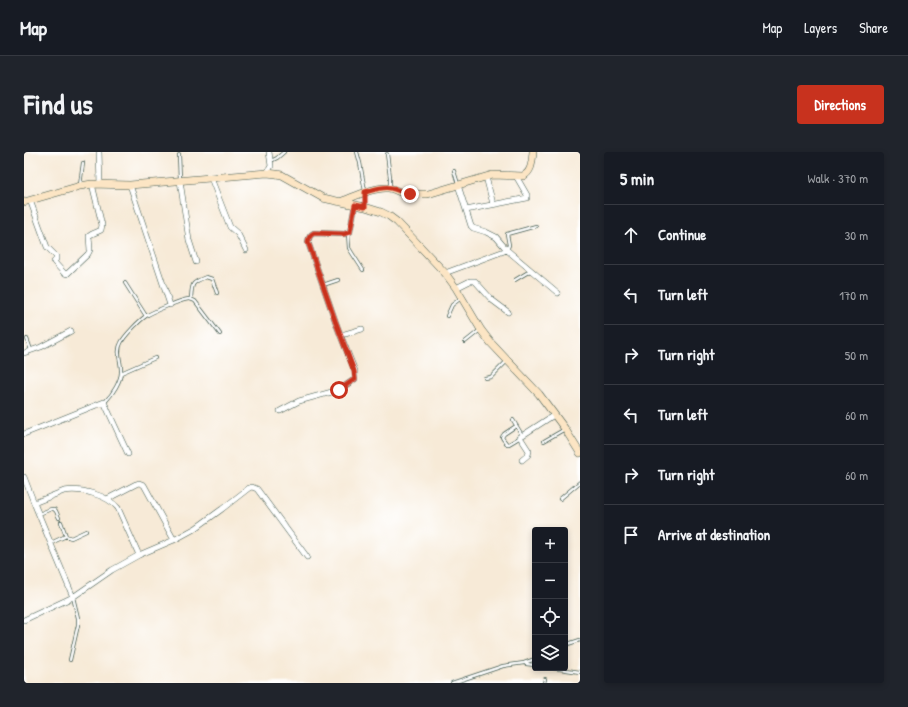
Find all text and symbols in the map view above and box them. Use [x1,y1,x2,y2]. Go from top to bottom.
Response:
text: Map [20,15,47,41]
text: Map [762,18,782,37]
text: Layers [804,18,837,37]
text: Share [859,18,888,37]
text: Find us [24,85,93,123]
button: Directions [797,85,884,124]
text: 5 min [620,167,654,190]
text: Walk · 370 m [808,169,868,187]
route end [401,185,419,203]
icon: ahead [620,224,642,246]
text: Continue [658,224,706,245]
text: 30 m [845,226,868,244]
icon: left [620,284,642,306]
text: Turn left [658,284,708,305]
text: 170 m [839,286,868,304]
icon: right [620,344,642,366]
text: Turn right [658,344,714,365]
text: 50 m [845,346,868,364]
route start [330,381,348,399]
icon: left [620,404,642,426]
text: Turn left [658,404,708,425]
text: 60 m [845,406,868,424]
icon: right [620,464,642,486]
text: Turn right [658,464,714,485]
text: 60 m [845,466,868,484]
icon: arrive [620,524,642,546]
text: Arrive at destination [658,524,770,545]
map controls [532,527,568,671]
button: + [532,527,568,563]
button: − [532,563,568,599]
button: locate [532,599,568,635]
button: layers [532,635,568,671]

